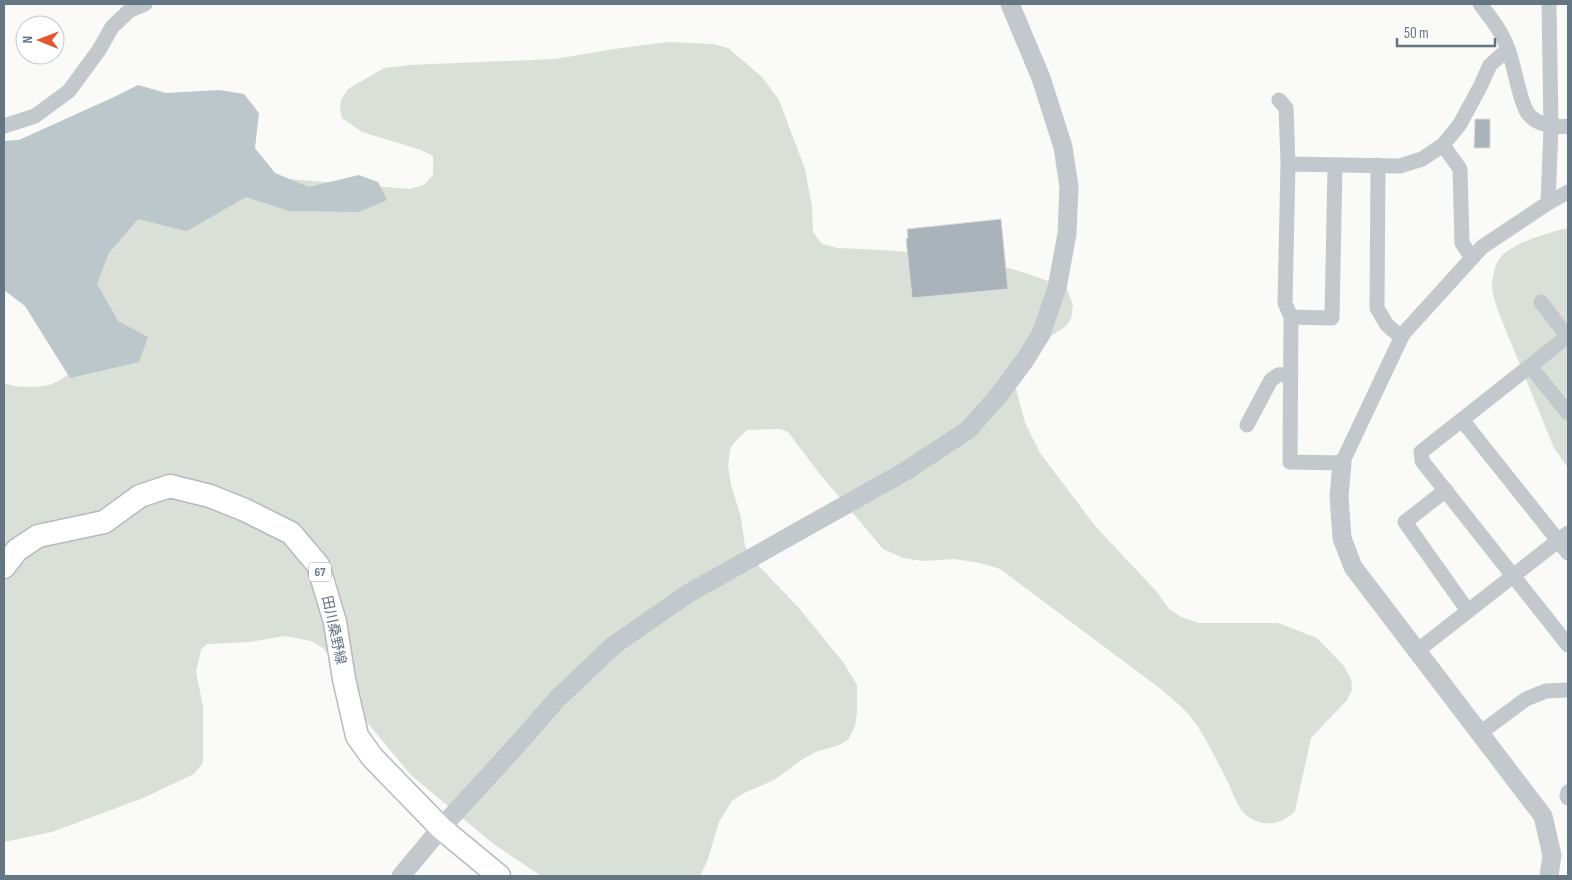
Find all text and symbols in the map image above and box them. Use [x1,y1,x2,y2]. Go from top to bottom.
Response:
north arrow [15,15,65,65]
scale bar [1397,15,1494,47]
text: 50 m [1404,24,1429,43]
text: N [19,36,36,44]
road number: 67 [309,562,331,582]
street label: 田川桑野線 [318,594,350,666]

